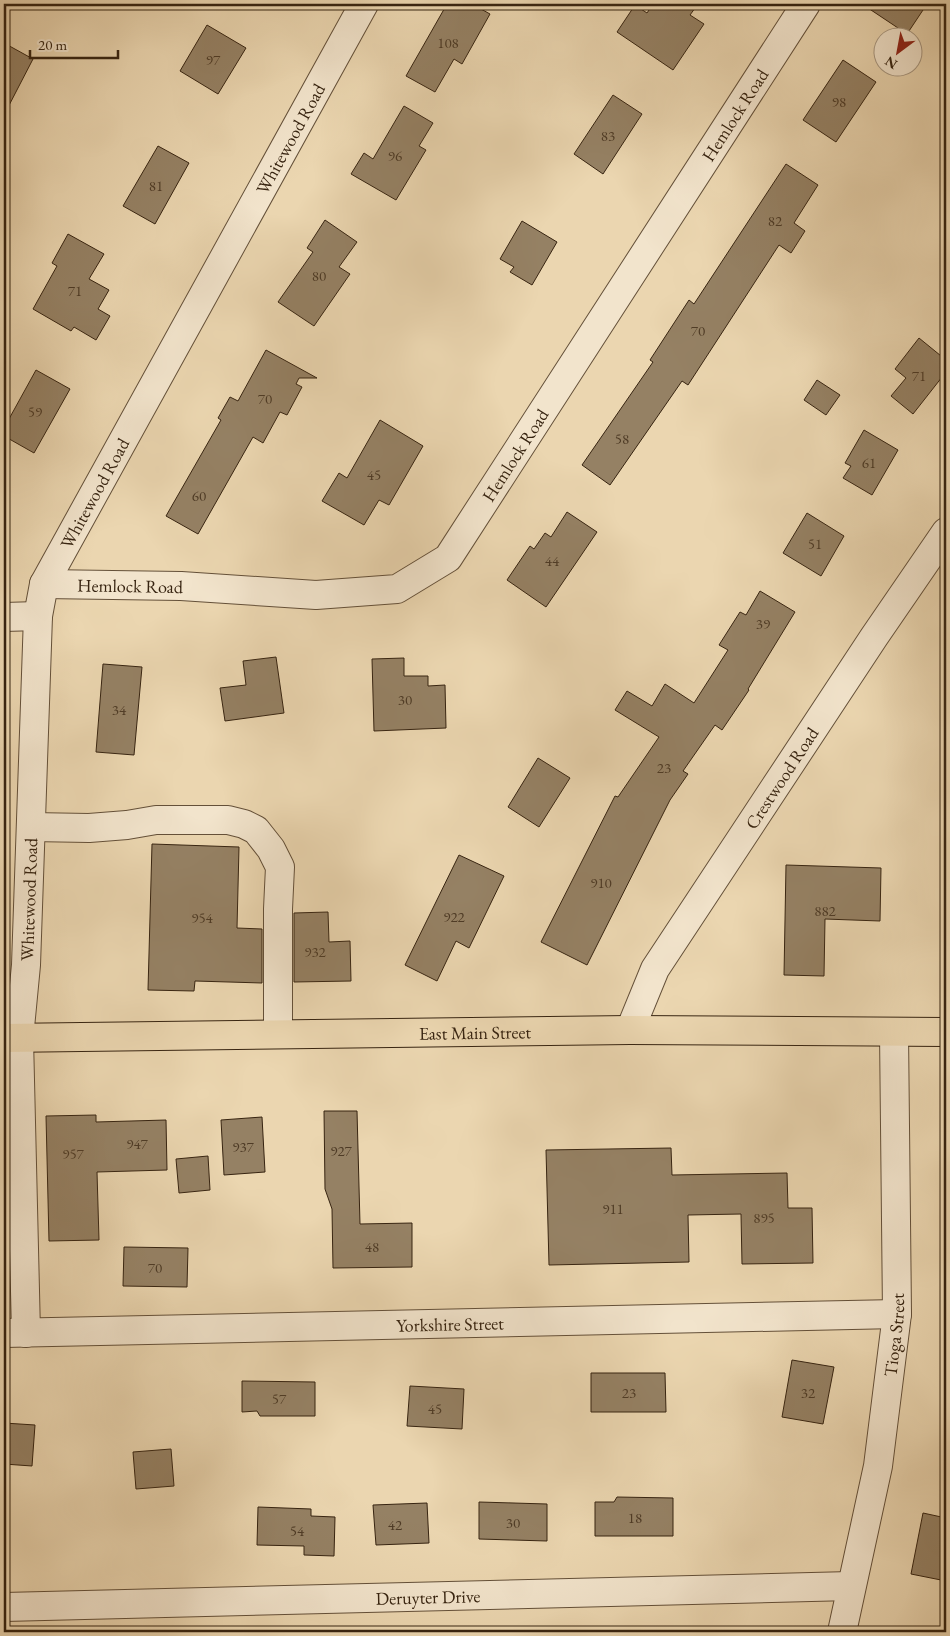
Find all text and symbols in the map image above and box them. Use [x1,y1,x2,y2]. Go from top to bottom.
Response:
scale bar [30,28,118,60]
north arrow [872,28,922,78]
house number: 108 [437,33,459,52]
text: 20 m [38,35,67,54]
house number: 97 [206,50,221,69]
text: N [881,52,901,74]
street label: Hemlock Road [696,63,773,165]
street label: Whitewood Road [250,78,330,198]
house number: 98 [832,92,846,111]
house number: 83 [601,126,615,145]
house number: 96 [388,146,402,165]
house number: 81 [149,176,163,195]
house number: 82 [768,211,783,230]
house number: 80 [312,266,326,285]
house number: 71 [68,281,82,300]
house number: 70 [691,321,705,340]
house number: 71 [912,366,926,385]
house number: 70 [258,389,272,408]
house number: 59 [28,402,42,421]
street label: Hemlock Road [476,403,554,506]
house number: 58 [615,429,629,448]
street label: Whitewood Road [54,433,134,553]
house number: 61 [862,453,876,472]
house number: 45 [367,465,381,484]
house number: 60 [192,486,206,505]
house number: 51 [808,534,822,553]
house number: 44 [545,551,560,570]
street label: Hemlock Road [77,573,184,598]
house number: 39 [756,614,770,633]
house number: 30 [398,690,412,709]
house number: 34 [112,700,127,719]
street label: Crestwood Road [739,722,824,833]
house number: 23 [657,758,671,777]
street label: Whitewood Road [15,837,42,961]
house number: 910 [590,873,612,892]
house number: 882 [814,901,837,920]
house number: 922 [443,907,466,926]
house number: 954 [191,908,214,927]
house number: 932 [304,942,327,961]
street label: East Main Street [419,1020,532,1044]
house number: 947 [126,1134,149,1153]
house number: 937 [232,1137,255,1156]
house number: 927 [330,1141,353,1160]
house number: 957 [62,1144,85,1163]
house number: 911 [602,1199,624,1218]
house number: 895 [753,1208,775,1227]
house number: 48 [365,1237,379,1256]
house number: 70 [148,1258,162,1277]
street label: Tioga Street [878,1293,909,1378]
street label: Yorkshire Street [396,1311,504,1336]
house number: 23 [622,1383,636,1402]
house number: 32 [801,1383,816,1402]
house number: 57 [272,1389,287,1408]
house number: 45 [428,1399,442,1418]
house number: 18 [628,1508,642,1527]
house number: 30 [506,1513,520,1532]
house number: 42 [388,1515,403,1534]
house number: 54 [290,1521,305,1540]
street label: Deruyter Drive [375,1584,481,1609]

